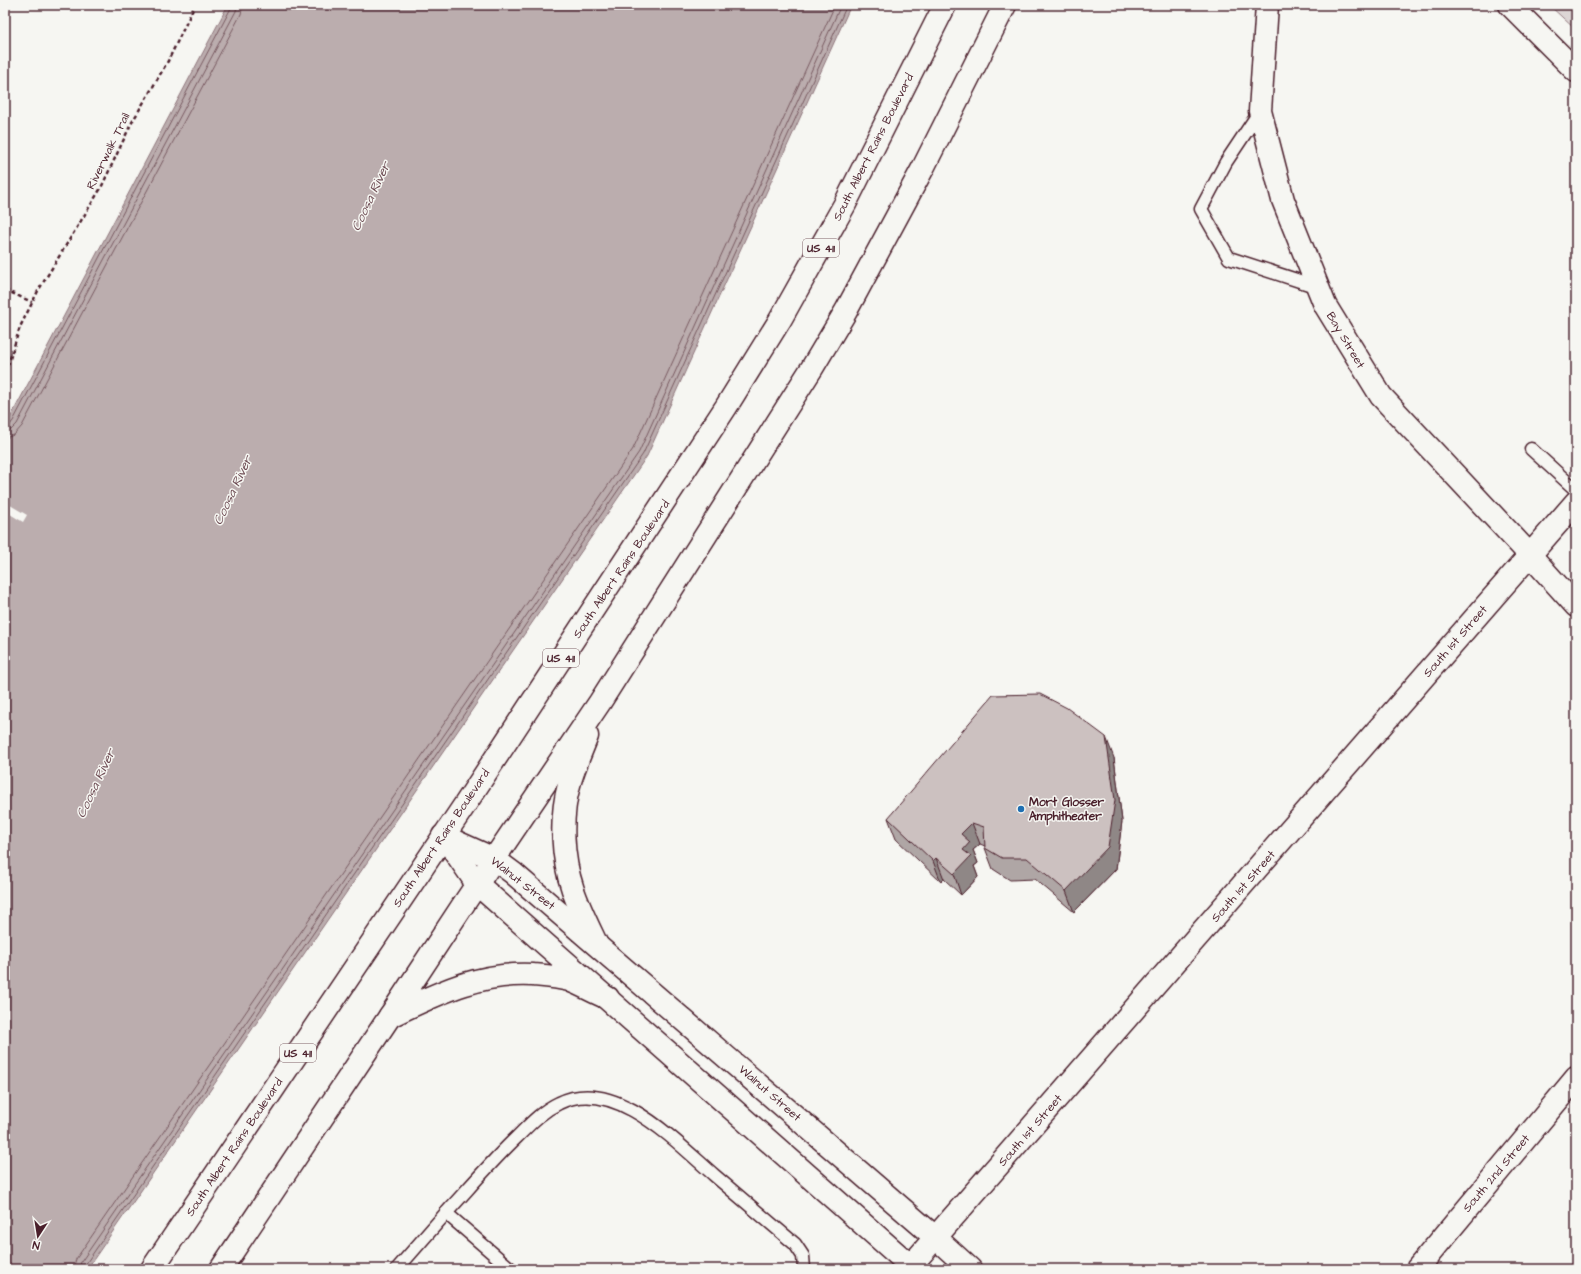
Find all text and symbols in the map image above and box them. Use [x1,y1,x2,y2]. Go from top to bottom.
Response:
street label: South Albert Rains Boulevard [829,71,918,224]
street label: Riverwalk Trail [83,110,134,192]
water label: Coosa River [347,157,396,234]
road number: US 411 [803,239,839,257]
street label: Bay Street [1321,309,1369,372]
water label: Coosa River [209,451,258,528]
street label: South Albert Rains Boulevard [569,497,674,642]
street label: South 1st Street [1419,602,1492,681]
road number: US 411 [543,649,579,667]
water label: Coosa River [72,744,121,821]
street label: South Albert Rains Boulevard [389,766,494,911]
place label: Mort Glosser Amphitheater [1029,794,1104,826]
marker: Mort Glosser Amphitheater [1016,804,1026,814]
street label: South 1st Street [1207,847,1280,926]
street label: Walnut Street [487,853,559,914]
road number: US 411 [280,1044,316,1062]
street label: Walnut Street [735,1061,805,1125]
street label: South Albert Rains Boulevard [182,1075,287,1220]
street label: South 1st Street [994,1091,1067,1170]
street label: South 2nd Street [1459,1131,1534,1216]
north arrow [18,1216,58,1256]
text: N [31,1237,41,1253]

